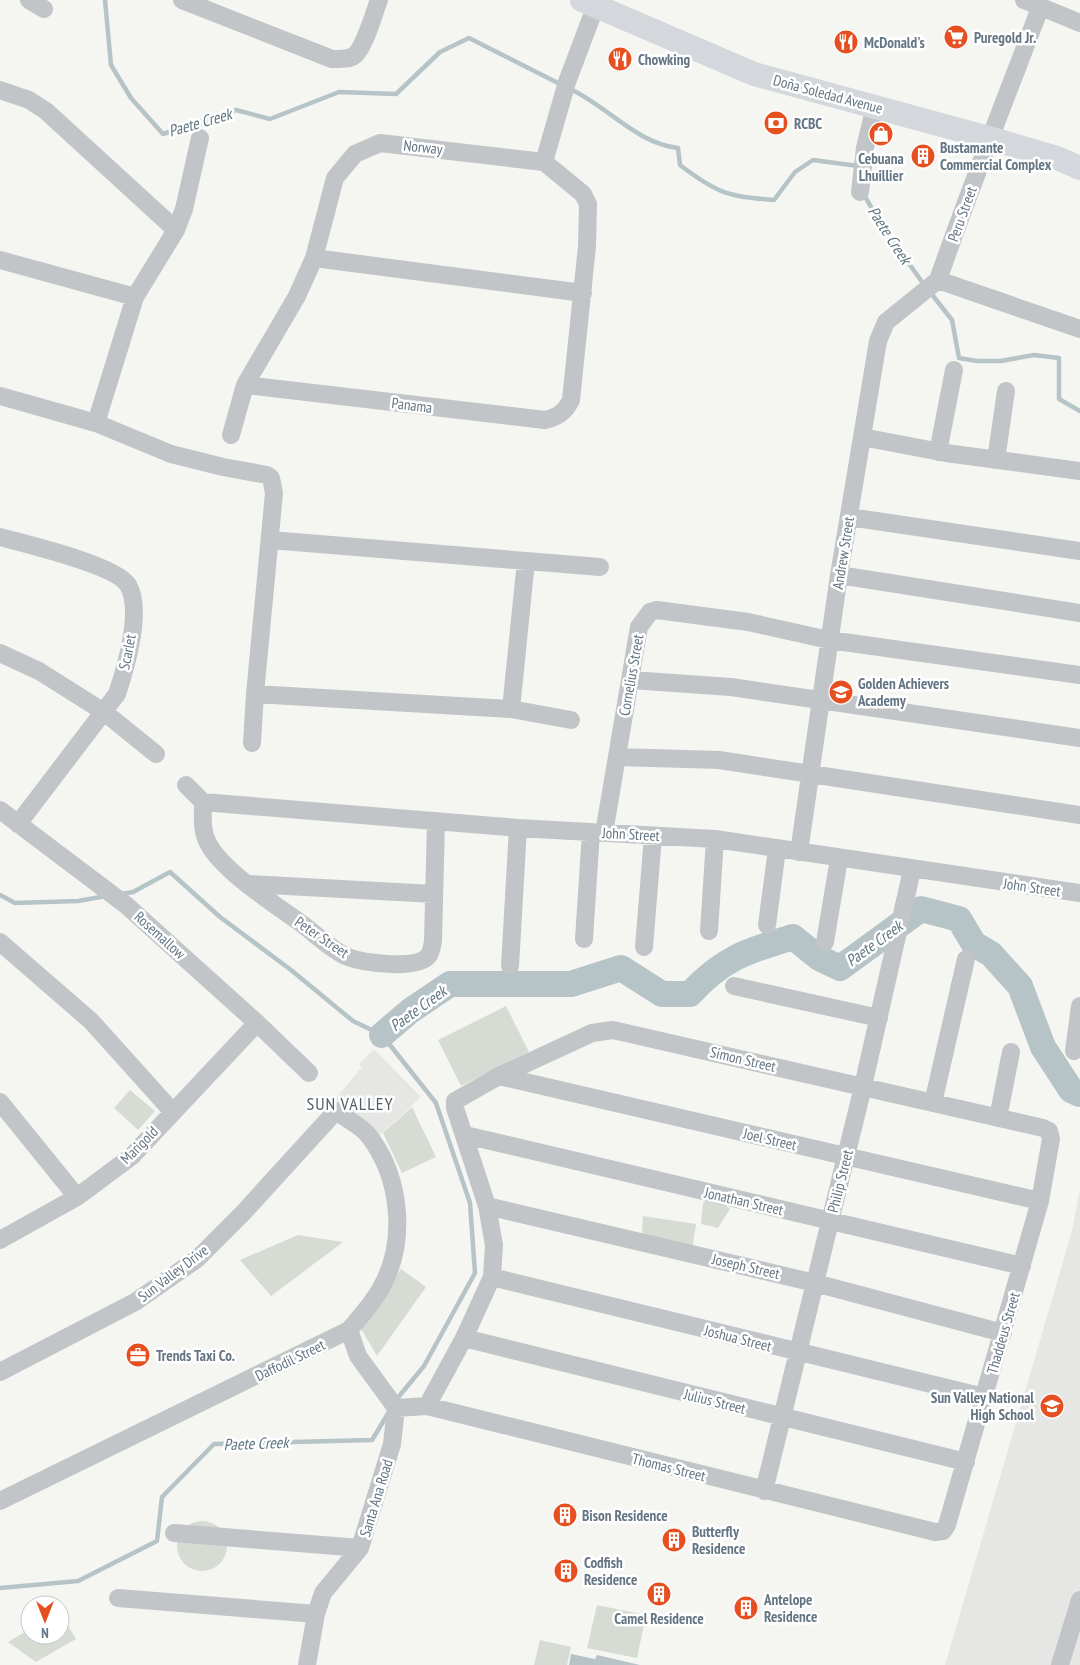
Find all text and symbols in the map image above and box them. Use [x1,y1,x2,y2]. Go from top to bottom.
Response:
supermarket icon: Puregold Jr. [943,24,969,50]
place label: Puregold Jr. [974,28,1036,47]
restaurant icon: McDonald's [833,29,859,55]
place label: McDonald's [864,33,925,52]
restaurant icon: Chowking [607,46,633,72]
place label: Chowking [638,50,690,69]
street label: Doña Soledad Avenue [771,70,885,118]
water label: Paete Creek [166,103,236,141]
bank icon: RCBC [763,110,789,136]
place label: RCBC [794,114,822,133]
shop icon: Cebuana Lhuillier [868,121,894,147]
street label: Norway [403,136,444,159]
place label: Bustamante Commercial Complex [940,138,1052,174]
building icon: Bustamante Commercial Complex [910,143,936,169]
place label: Cebuana Lhuillier [858,149,904,185]
street label: Peru Street [943,184,981,244]
water label: Paete Creek [864,202,917,269]
street label: Panama [391,393,433,417]
street label: Andrew Street [828,515,858,591]
street label: Scarlet [114,633,140,671]
street label: Cornelius Street [614,633,648,717]
place label: Golden Achievers Academy [857,674,949,710]
school or university icon: Golden Achievers Academy [828,679,854,705]
street label: John Street [601,823,660,845]
street label: John Street [1001,873,1062,900]
street label: Rosemallow [130,907,190,963]
street label: Peter Street [291,912,353,962]
water label: Paete Creek [842,915,908,970]
water label: Paete Creek [386,980,452,1035]
street label: Simon Street [708,1042,778,1076]
district label: SUN VALLEY [306,1092,394,1115]
street label: Marigold [116,1122,162,1168]
street label: Joel Street [741,1123,798,1154]
street label: Philip Street [823,1148,857,1214]
street label: Jonathan Street [702,1182,785,1219]
street label: Sun Valley Drive [134,1240,212,1306]
street label: Joseph Street [709,1249,782,1283]
street label: Thaddeus Street [982,1290,1024,1376]
street label: Joshua Street [701,1320,774,1356]
street label: Daffodil Street [252,1335,328,1385]
office icon: Trends Taxi Co. [125,1342,151,1368]
place label: Trends Taxi Co. [156,1346,235,1365]
street label: Julius Street [681,1384,748,1418]
place label: Sun Valley National High School [931,1388,1034,1424]
school or university icon: Sun Valley National High School [1039,1393,1065,1419]
water label: Paete Creek [223,1432,291,1454]
street label: Thomas Street [630,1449,708,1485]
street label: Santa Ana Road [355,1457,397,1539]
building icon: Bison Residence [552,1502,578,1528]
place label: Bison Residence [582,1506,668,1525]
place label: Butterfly Residence [692,1522,745,1558]
building icon: Butterfly Residence [661,1527,687,1553]
place label: Codfish Residence [584,1553,637,1589]
building icon: Codfish Residence [553,1558,579,1584]
building icon: Camel Residence [646,1581,672,1607]
place label: Antelope Residence [763,1590,817,1626]
north arrow [20,1595,70,1645]
building icon: Antelope Residence [733,1595,759,1621]
place label: Camel Residence [614,1609,704,1628]
text: N [41,1624,49,1642]

